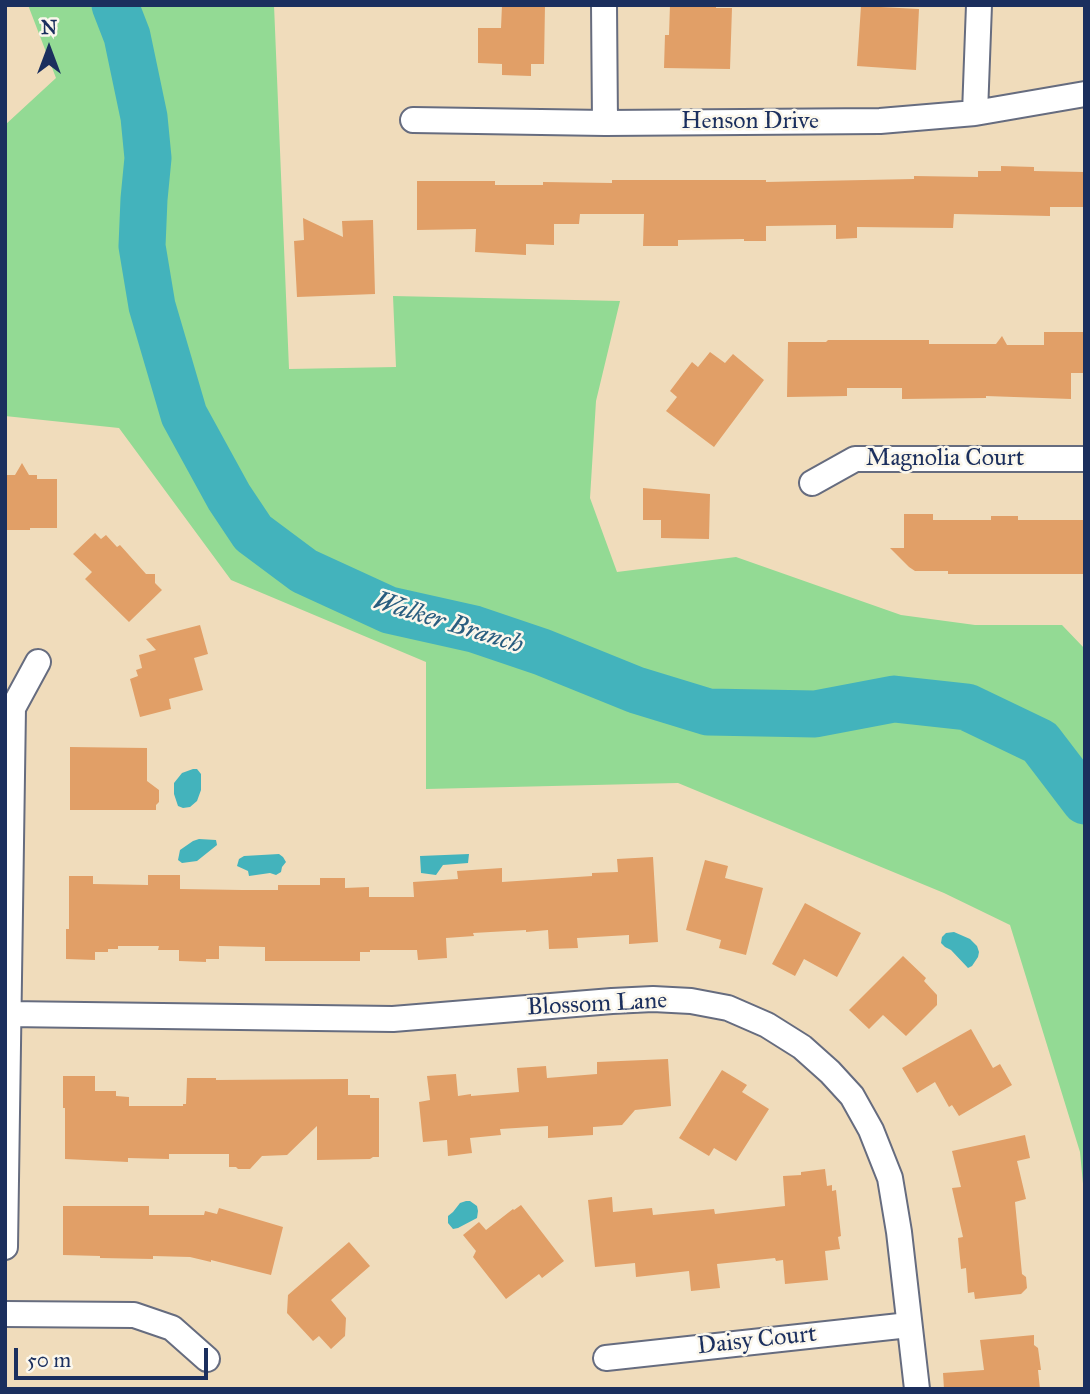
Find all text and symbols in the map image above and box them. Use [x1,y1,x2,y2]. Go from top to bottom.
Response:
north arrow [14,14,84,84]
text: N [41,16,57,39]
street label: Henson Drive [681,108,819,136]
street label: Magnolia Court [866,445,1024,473]
water label: Walker Branch [369,586,527,662]
street label: Blossom Lane [526,987,668,1023]
street label: Daisy Court [696,1320,818,1362]
scale bar [18,1334,212,1378]
text: 50 m [27,1347,71,1373]

